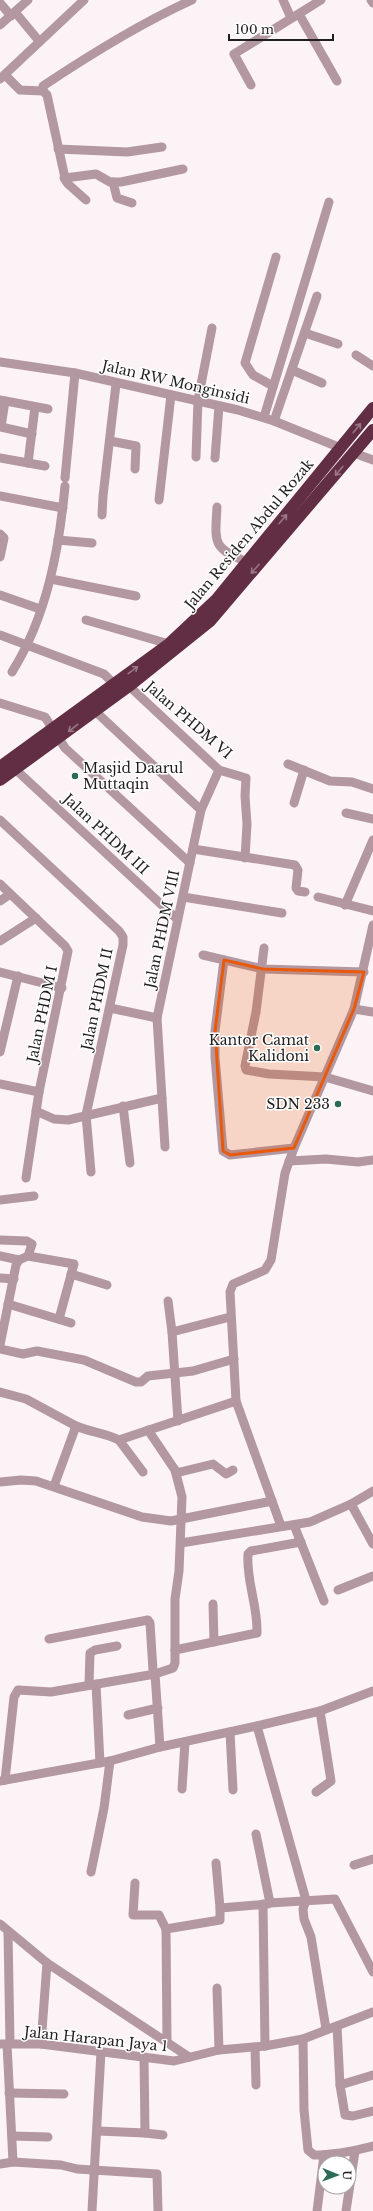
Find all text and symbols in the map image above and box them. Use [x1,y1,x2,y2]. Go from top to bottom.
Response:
scale bar [229,16,333,42]
text: 100 m [235,22,274,37]
street label: Jalan RW Monginsidi [98,356,252,408]
one-way arrow [353,422,361,433]
street label: Jalan Residen Abdul Rozak [179,455,318,614]
one-way arrow [335,465,344,476]
one-way arrow [278,513,287,524]
one-way arrow [250,564,259,575]
one-way arrow [127,666,138,674]
street label: Jalan PHDM VI [140,676,236,763]
one-way arrow [68,724,79,732]
place label: Masjid Daarul Muttaqin [83,759,184,793]
marker: Masjid Daarul Muttaqin [70,771,80,781]
street label: Jalan PHDM III [58,788,153,878]
street label: Jalan PHDM VIII [140,868,183,992]
street label: Jalan PHDM II [77,946,117,1054]
street label: Jalan PHDM I [23,964,61,1066]
place label: Kantor Camat Kalidoni [209,1031,310,1065]
marker: Kantor Camat Kalidoni [312,1043,322,1053]
place label: SDN 233 [266,1095,330,1113]
marker: SDN 233 [333,1099,343,1109]
street label: Jalan Harapan Jaya 1 [21,2022,169,2055]
north arrow [317,2155,357,2195]
text: U [340,2170,354,2180]

